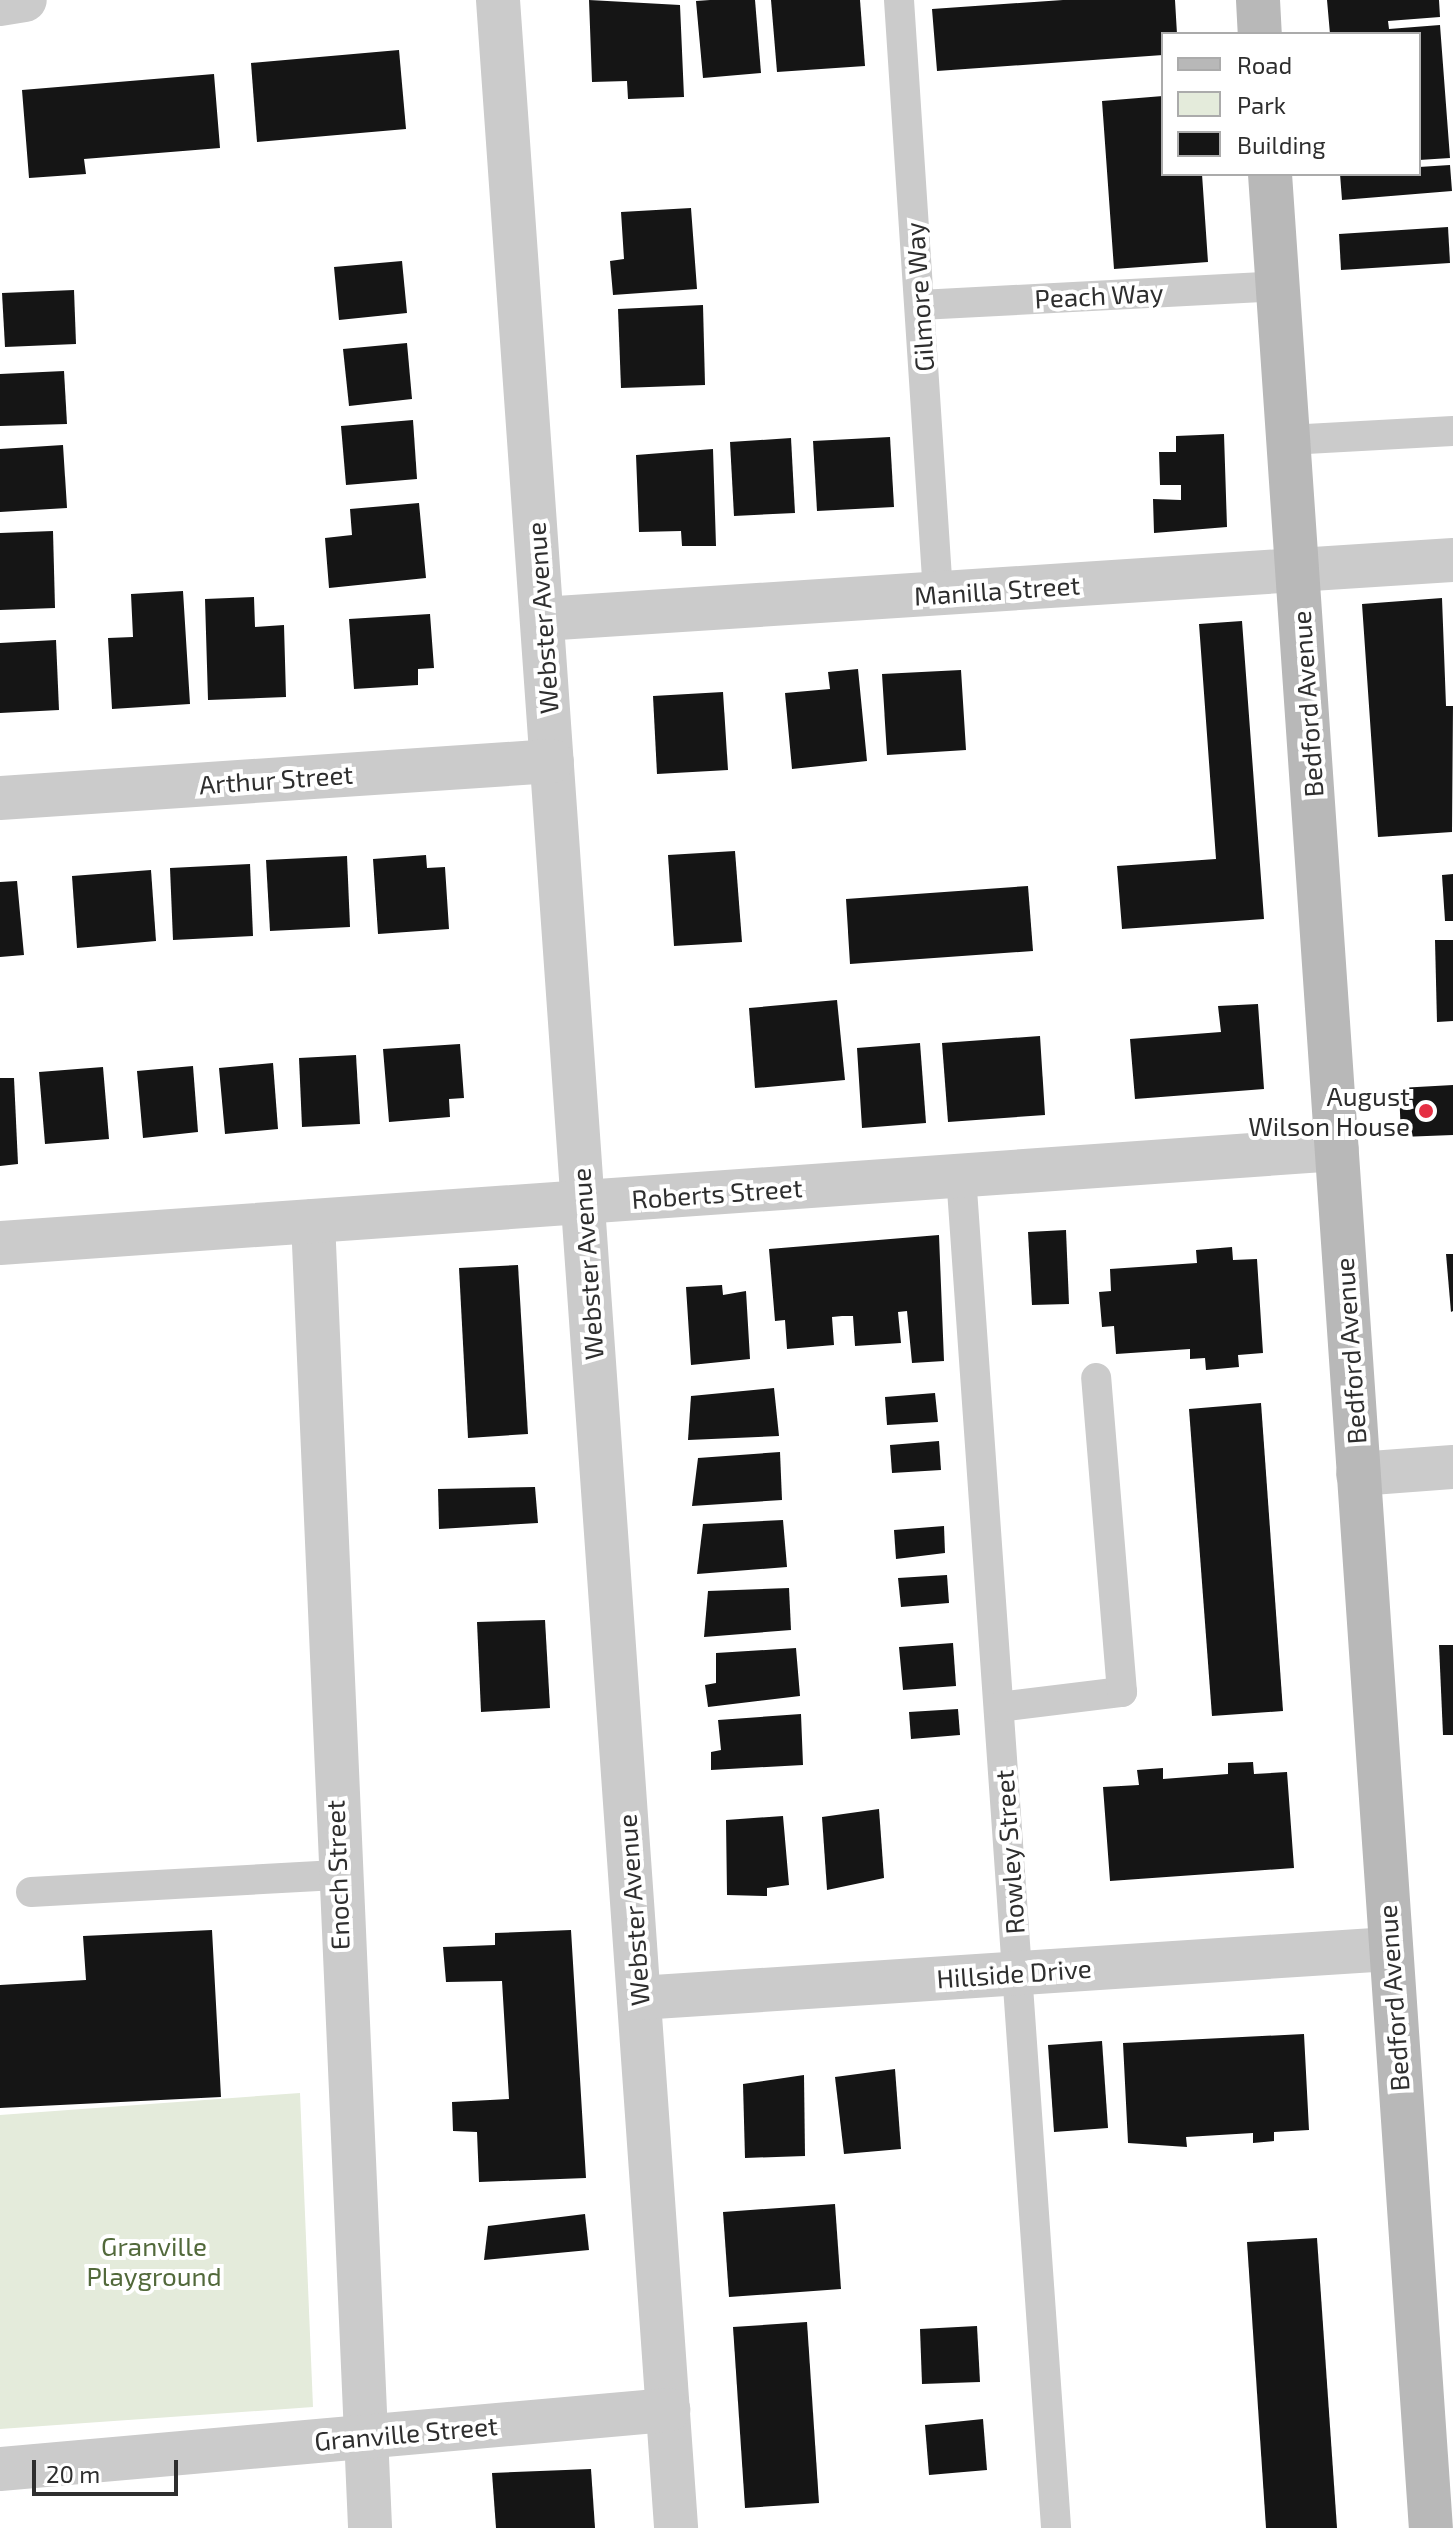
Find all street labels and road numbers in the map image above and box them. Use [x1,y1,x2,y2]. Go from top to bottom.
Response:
street label: Gilmore Way [898,221,940,373]
street label: Peach Way [1034,276,1164,314]
street label: Webster Avenue [520,520,564,716]
street label: Manilla Street [913,569,1081,611]
street label: Bedford Avenue [1285,609,1329,799]
street label: Arthur Street [198,758,354,800]
street label: Webster Avenue [565,1166,609,1362]
street label: Roberts Street [631,1171,803,1215]
street label: Bedford Avenue [1328,1256,1372,1446]
street label: Rowley Street [988,1768,1030,1936]
street label: Enoch Street [319,1799,355,1951]
street label: Webster Avenue [611,1812,655,2008]
street label: Bedford Avenue [1371,1903,1415,2093]
street label: Hillside Drive [935,1952,1093,1994]
street label: Granville Street [313,2409,499,2457]

